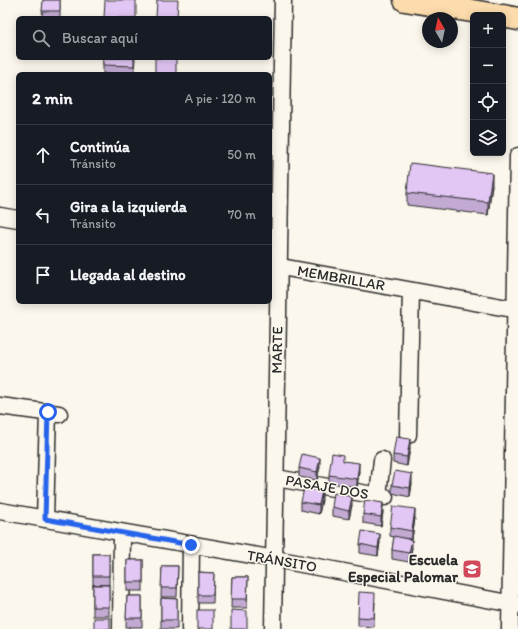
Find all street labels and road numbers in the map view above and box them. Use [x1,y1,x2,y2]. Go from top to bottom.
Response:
street label: MEMBRILLAR [296,261,386,295]
street label: MARTE [268,326,286,374]
street label: PASAJE DOS [284,471,370,503]
street label: TRÁNSITO [246,546,319,576]

